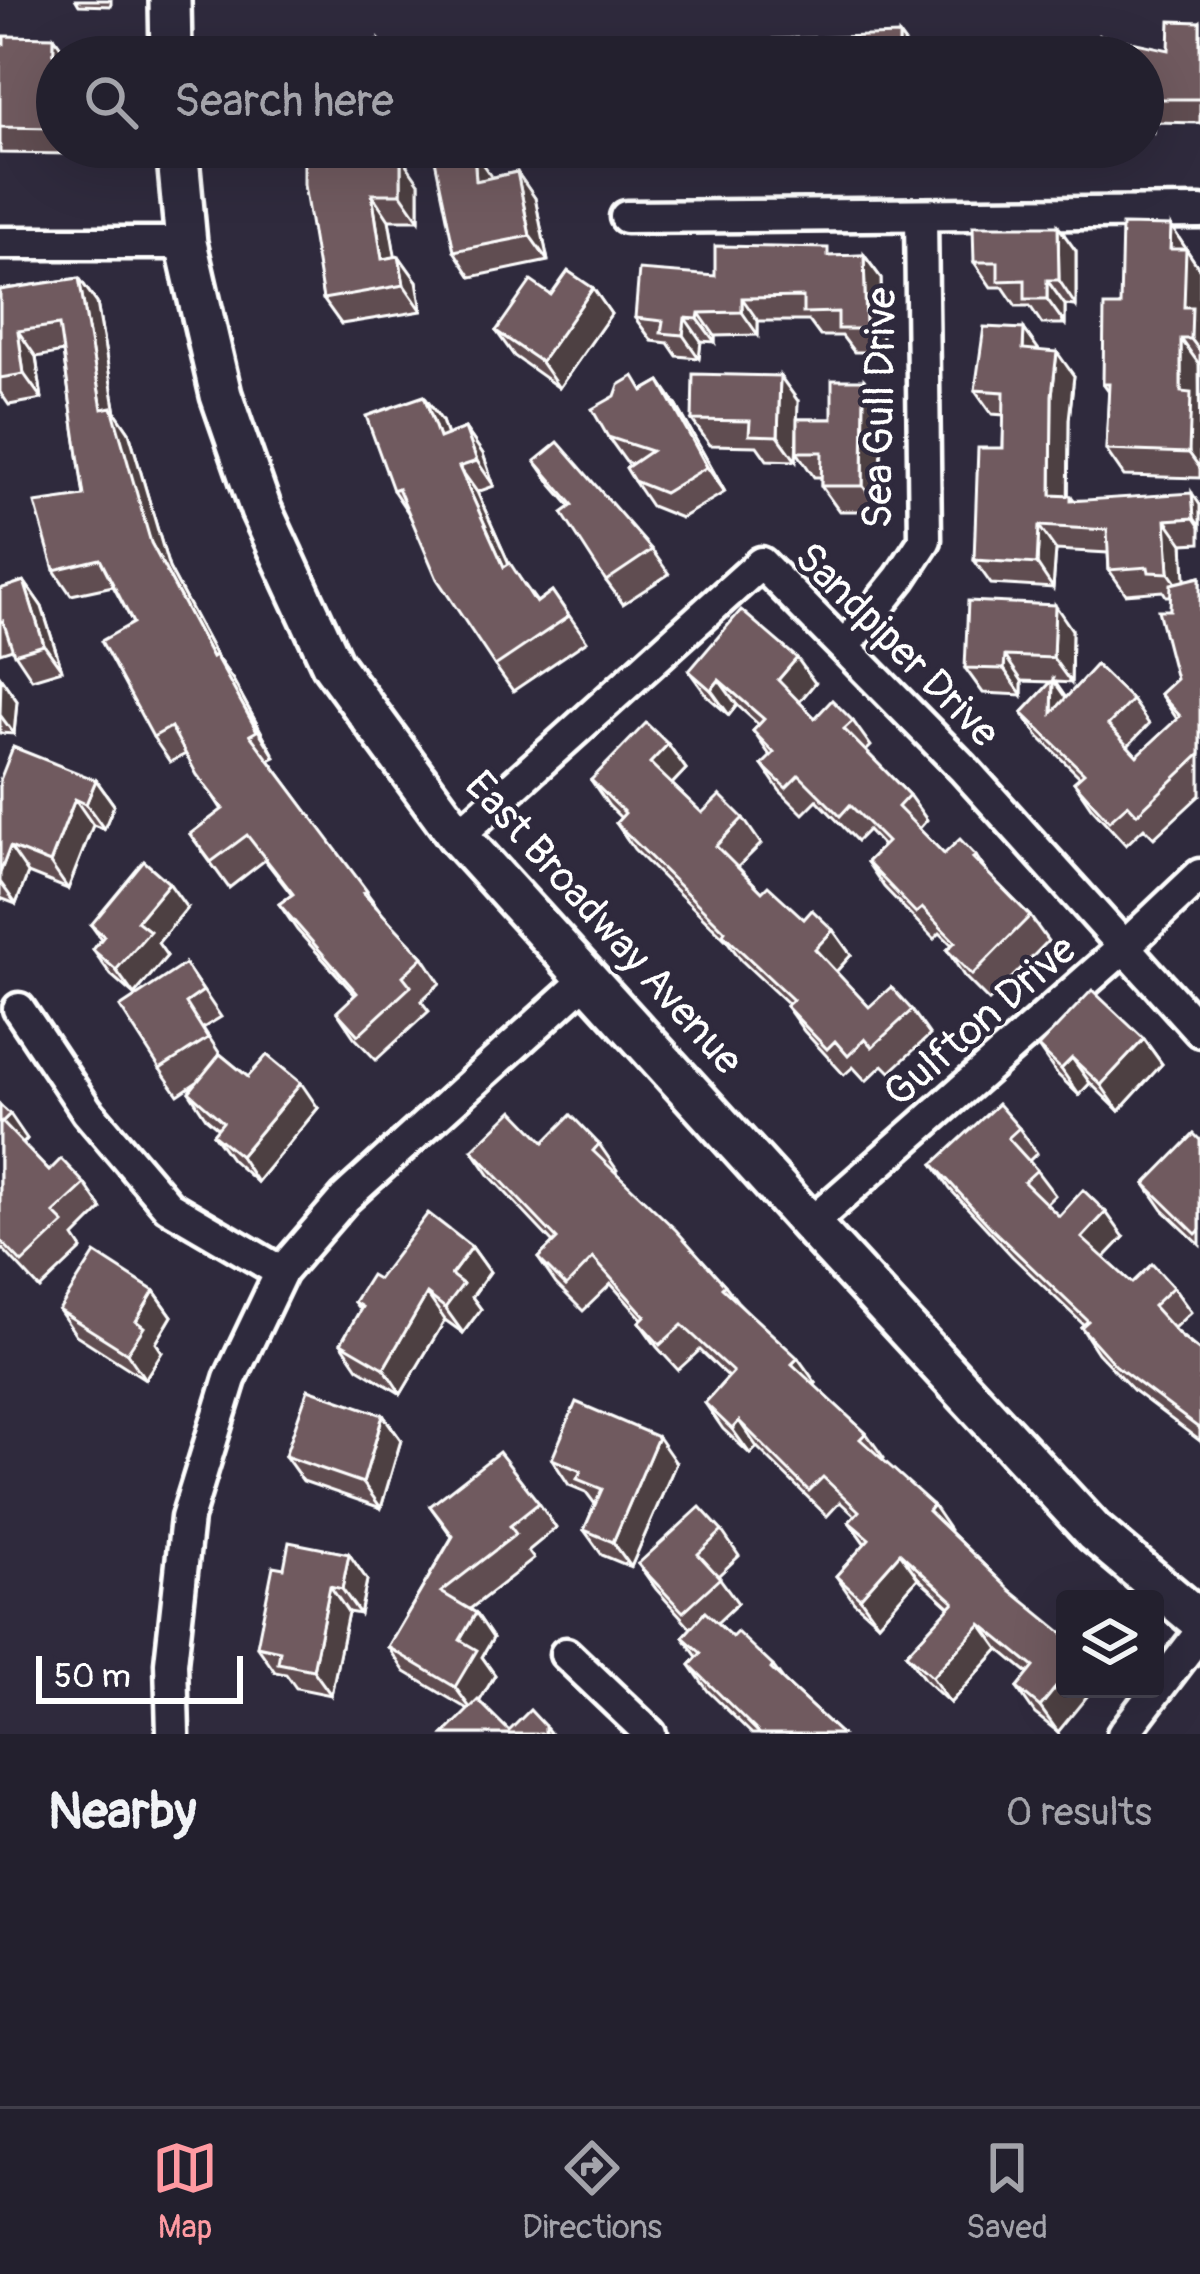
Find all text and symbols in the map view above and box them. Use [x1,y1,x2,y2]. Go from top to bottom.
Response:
search box [36,36,1164,168]
icon: search [78,69,144,135]
text: Search here [174,74,394,130]
street label: Sea Gull Drive [852,287,908,529]
street label: Sandpiper Drive [783,532,1010,759]
street label: East Broadway Avenue [453,761,754,1086]
street label: Gulfton Drive [874,924,1087,1119]
map controls [1056,1590,1164,1698]
button: layers [1056,1590,1164,1698]
scale bar [36,1650,243,1703]
text: 50 m [54,1656,131,1697]
text: Nearby [48,1780,196,1844]
text: 0 results [1006,1788,1152,1837]
tab: Map [152,2135,218,2248]
tab: Directions [522,2135,662,2248]
tab: Saved [966,2135,1048,2248]

